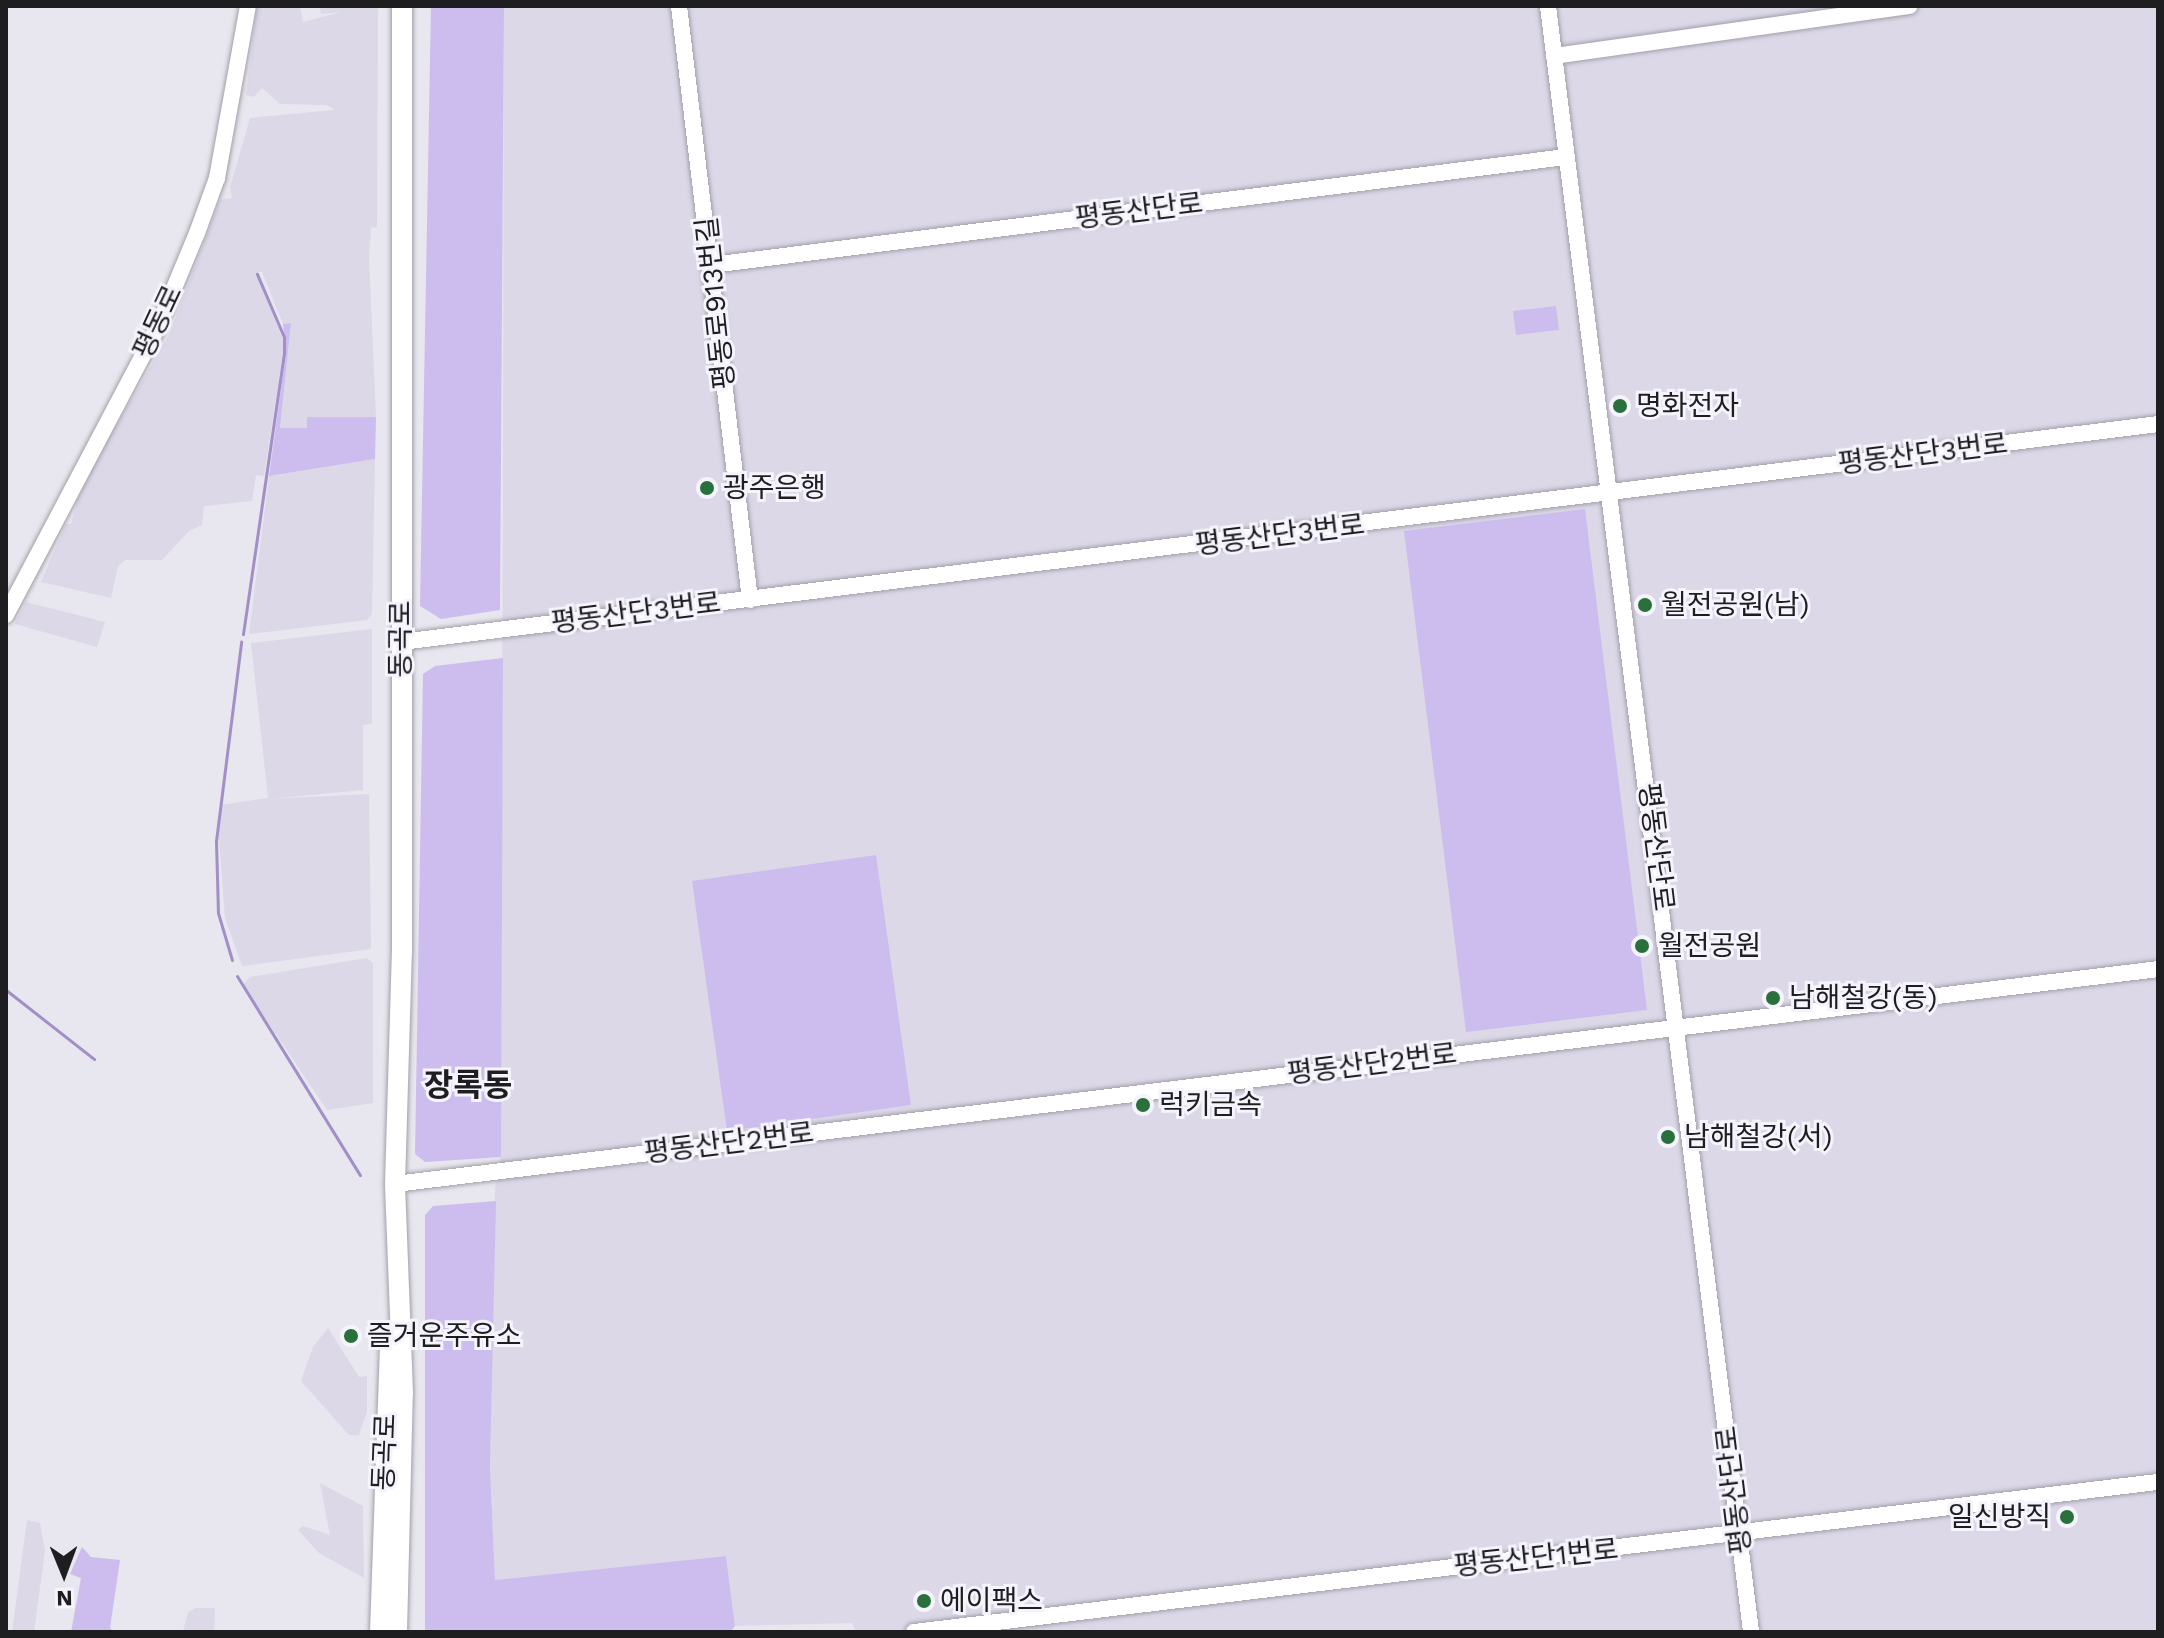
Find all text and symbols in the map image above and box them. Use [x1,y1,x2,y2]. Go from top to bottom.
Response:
street label: 평동산단로 [1073,186,1205,236]
street label: 평동로913번길 [690,215,742,391]
street label: 평동로 [126,280,190,364]
place label: 명화전자 [1636,389,1739,423]
marker: 명화전자 [1611,397,1629,415]
street label: 평동산단3번로 [1836,427,2010,481]
place label: 광주은행 [723,471,826,505]
marker: 광주은행 [698,479,716,497]
street label: 평동산단3번로 [1193,508,1367,562]
street label: 평동산단3번로 [549,586,723,640]
place label: 월전공원(남) [1661,588,1809,622]
marker: 월전공원(남) [1636,596,1654,614]
street label: 동곡로 [384,600,418,678]
street label: 평동산단로 [1631,781,1681,913]
place label: 월전공원 [1658,929,1761,963]
marker: 월전공원 [1633,937,1651,955]
place label: 남해철강(동) [1789,981,1937,1015]
marker: 남해철강(동) [1764,989,1782,1007]
street label: 평동산단2번로 [1285,1037,1459,1091]
district label: 장록동 [424,1066,512,1104]
place label: 럭키금속 [1159,1088,1262,1122]
marker: 럭키금속 [1134,1096,1152,1114]
street label: 평동산단2번로 [642,1116,816,1170]
place label: 남해철강(서) [1684,1120,1832,1154]
marker: 남해철강(서) [1659,1128,1677,1146]
place label: 즐거운주유소 [367,1319,522,1353]
marker: 즐거운주유소 [342,1327,360,1345]
street label: 동곡로 [367,1413,403,1491]
street label: 평동산단로 [1709,1424,1759,1556]
place label: 일신방직 [1948,1500,2051,1534]
marker: 일신방직 [2058,1508,2076,1526]
street label: 평동산단1번로 [1452,1533,1620,1583]
north arrow [24,1534,104,1614]
place label: 에이팩스 [940,1584,1043,1618]
text: N [56,1586,73,1611]
marker: 에이팩스 [915,1592,933,1610]

